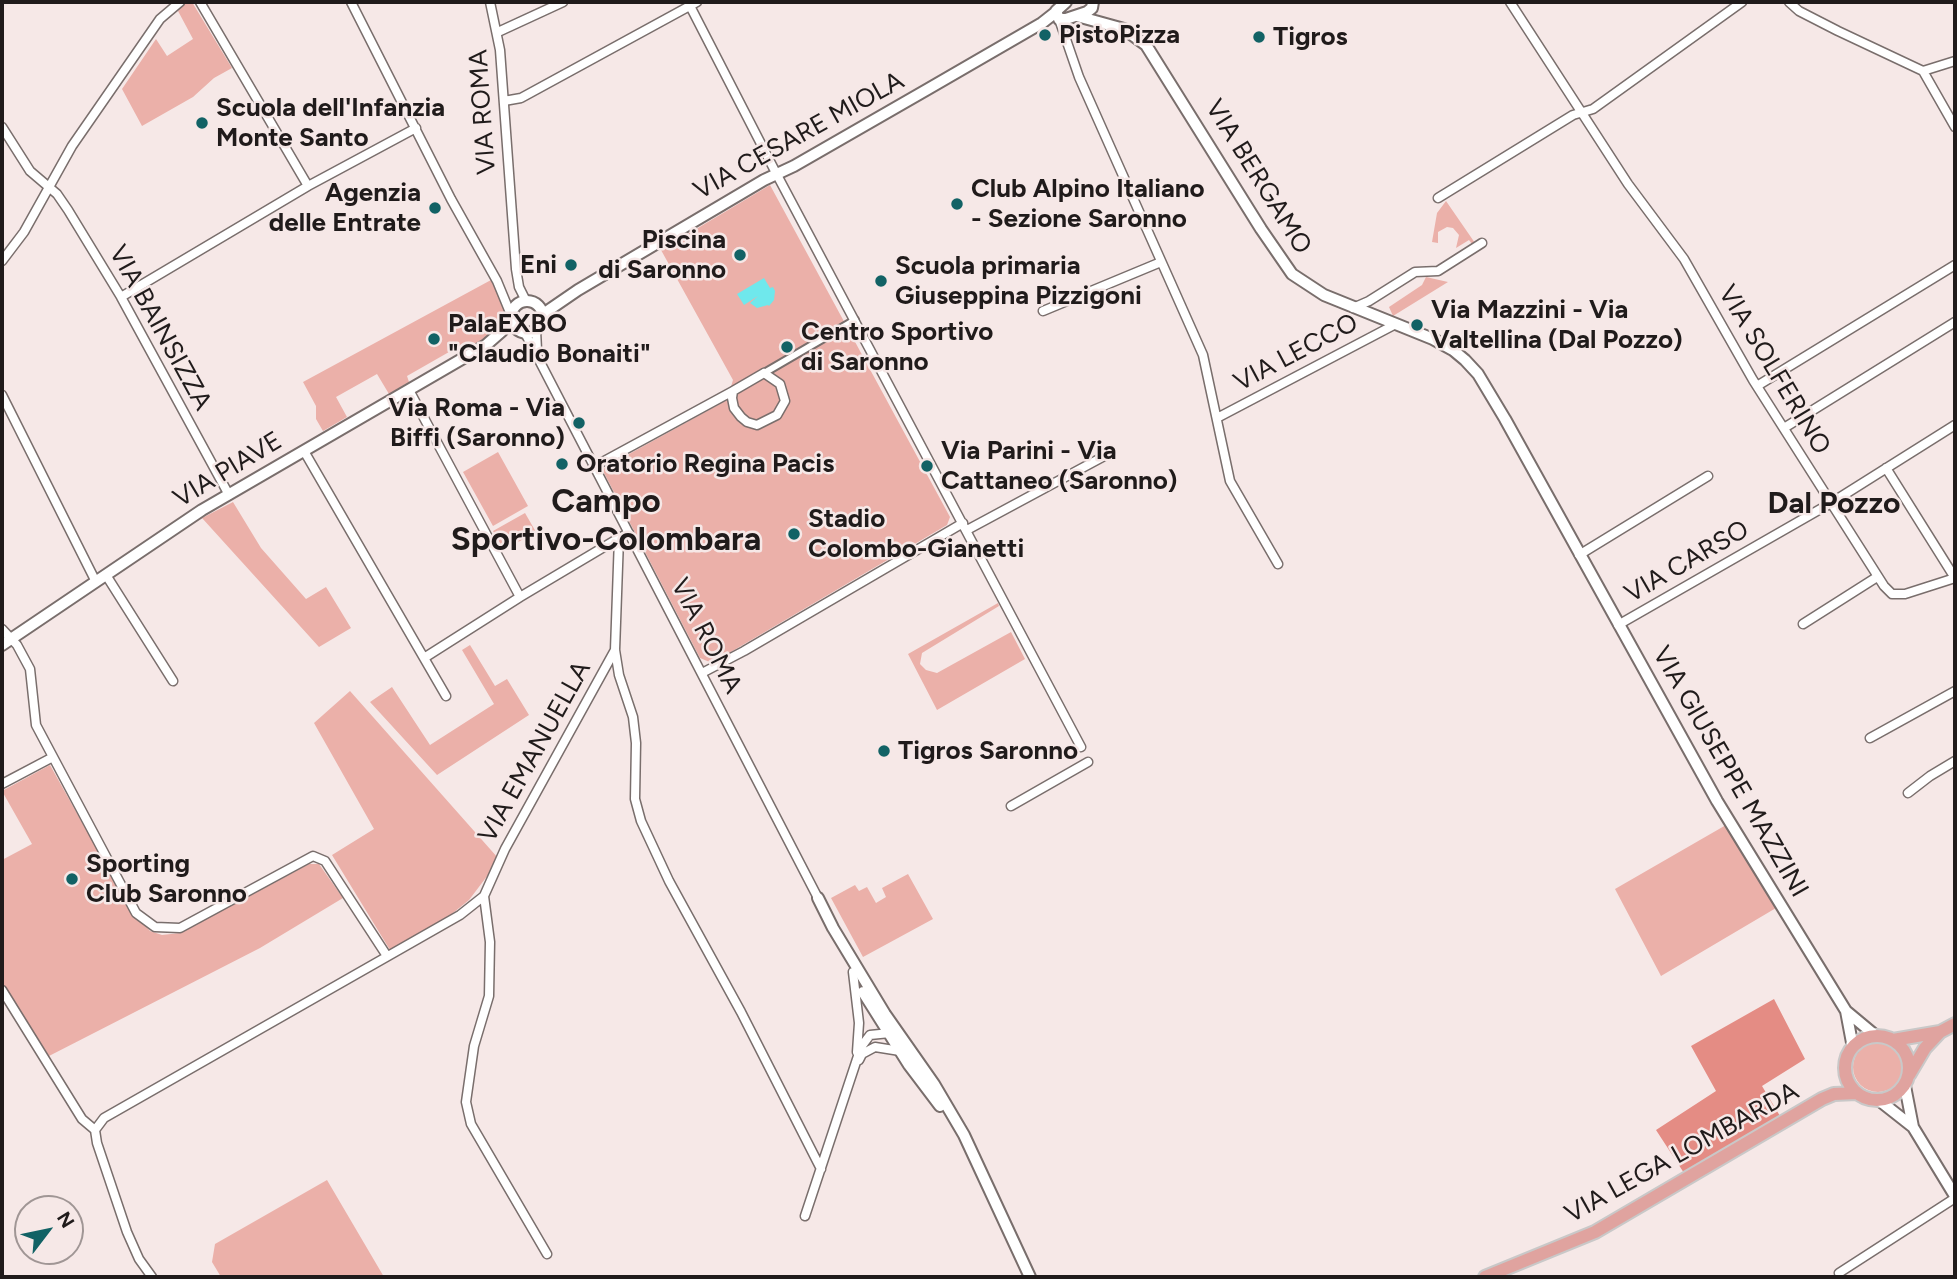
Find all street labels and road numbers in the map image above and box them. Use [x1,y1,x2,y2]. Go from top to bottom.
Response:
street label: VIA ROMA [463,48,503,176]
street label: VIA CESARE MIOLA [689,65,909,207]
street label: VIA BERGAMO [1198,94,1318,260]
street label: VIA BAINSIZZA [102,240,218,416]
street label: VIA SOLFERINO [1711,280,1837,460]
street label: VIA LECCO [1229,307,1363,399]
street label: VIA PIAVE [168,425,288,515]
street label: VIA CARSO [1620,514,1754,610]
street label: VIA ROMA [664,573,748,699]
street label: VIA GIUSEPPE MAZZINI [1645,641,1815,903]
street label: VIA EMANUELLA [472,656,598,848]
street label: VIA LEGA LOMBARDA [1560,1076,1804,1230]

